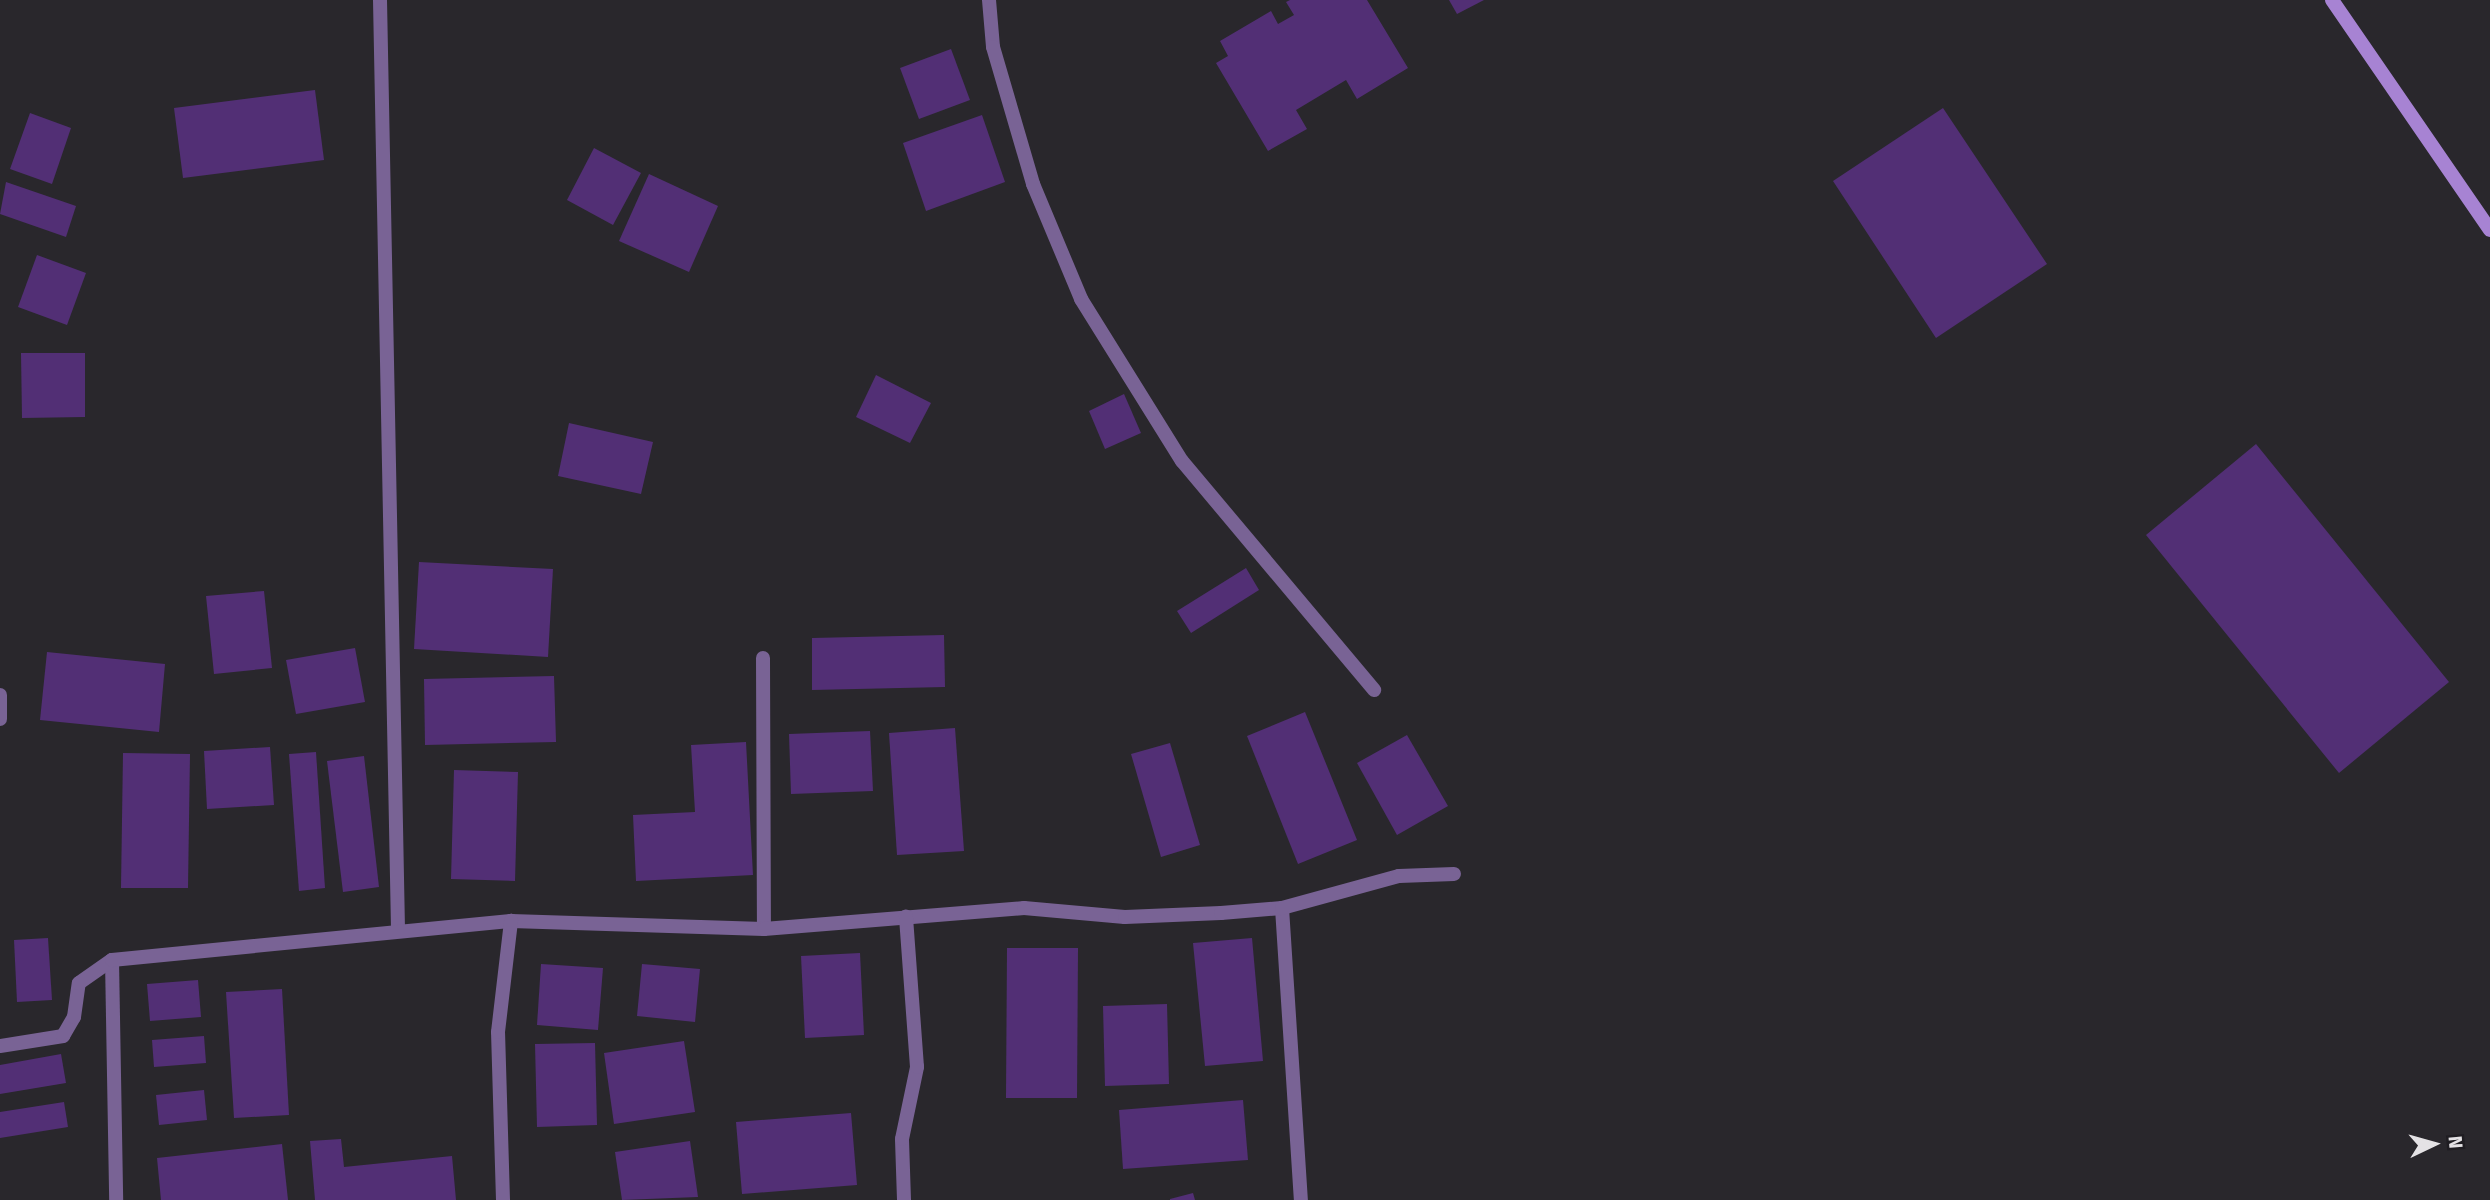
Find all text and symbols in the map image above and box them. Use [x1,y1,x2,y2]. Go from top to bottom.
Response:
north arrow [2399,1109,2469,1179]
text: N [2443,1135,2467,1149]

